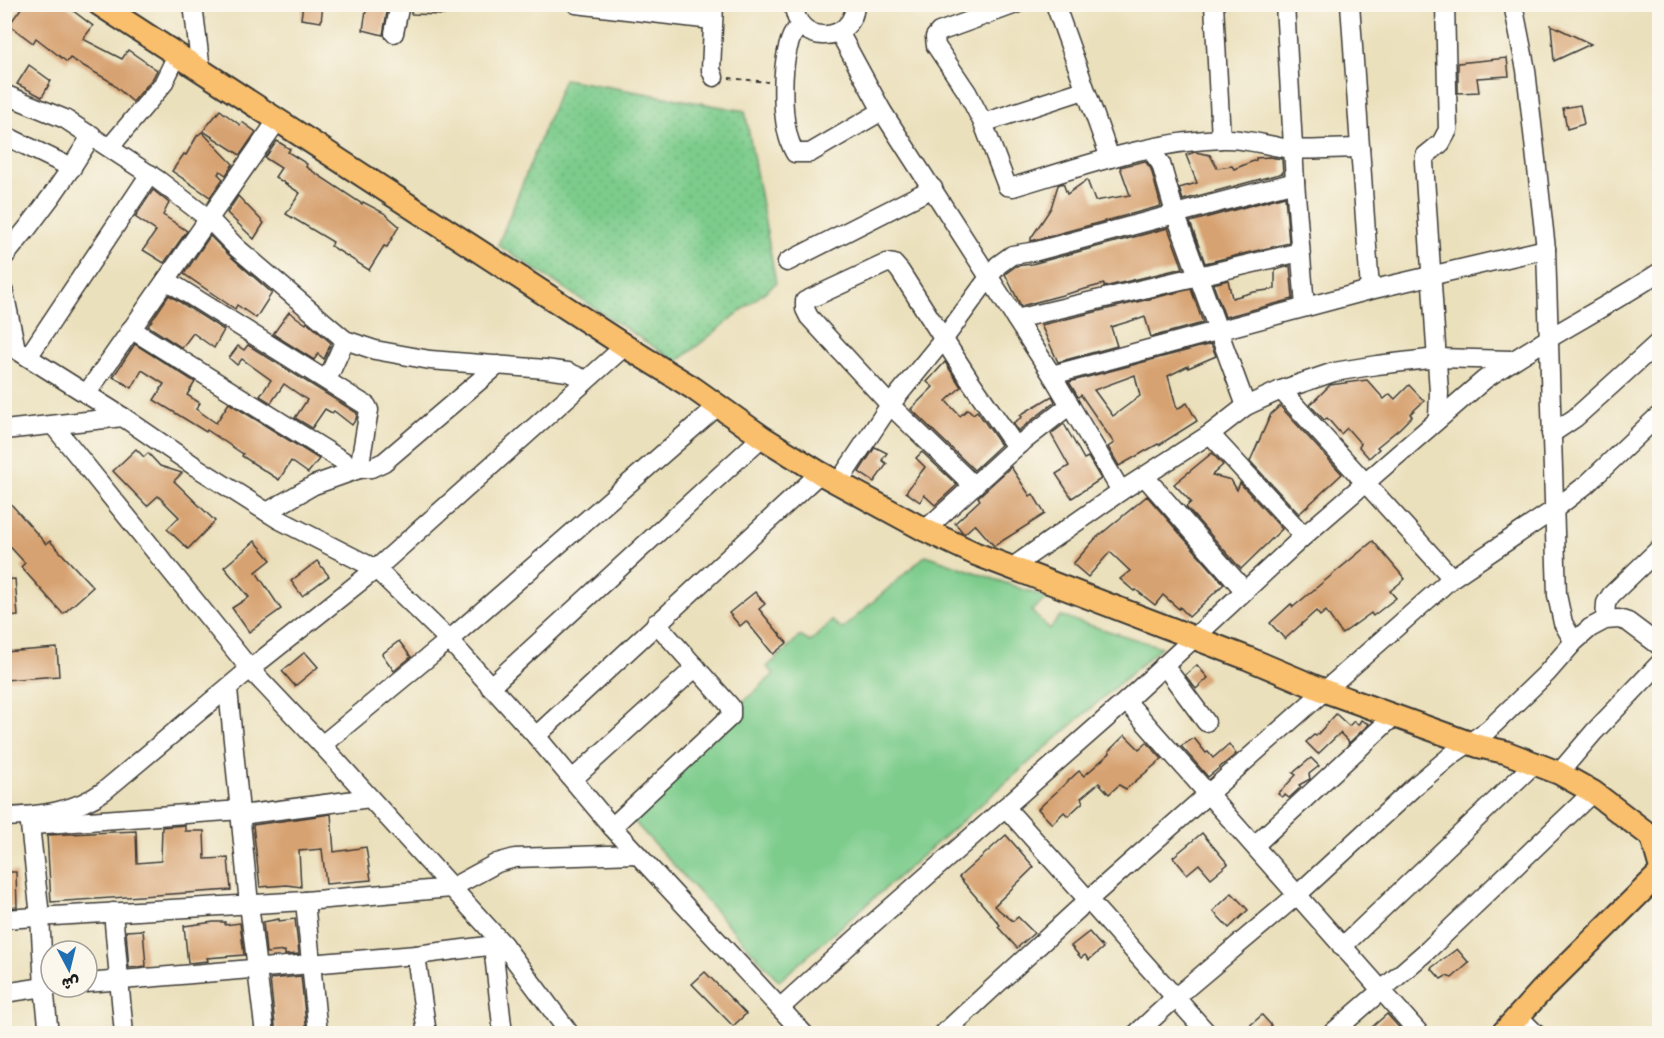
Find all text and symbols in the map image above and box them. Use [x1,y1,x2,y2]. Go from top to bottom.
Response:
north arrow [39,939,99,999]
text: ش [61,972,81,993]

